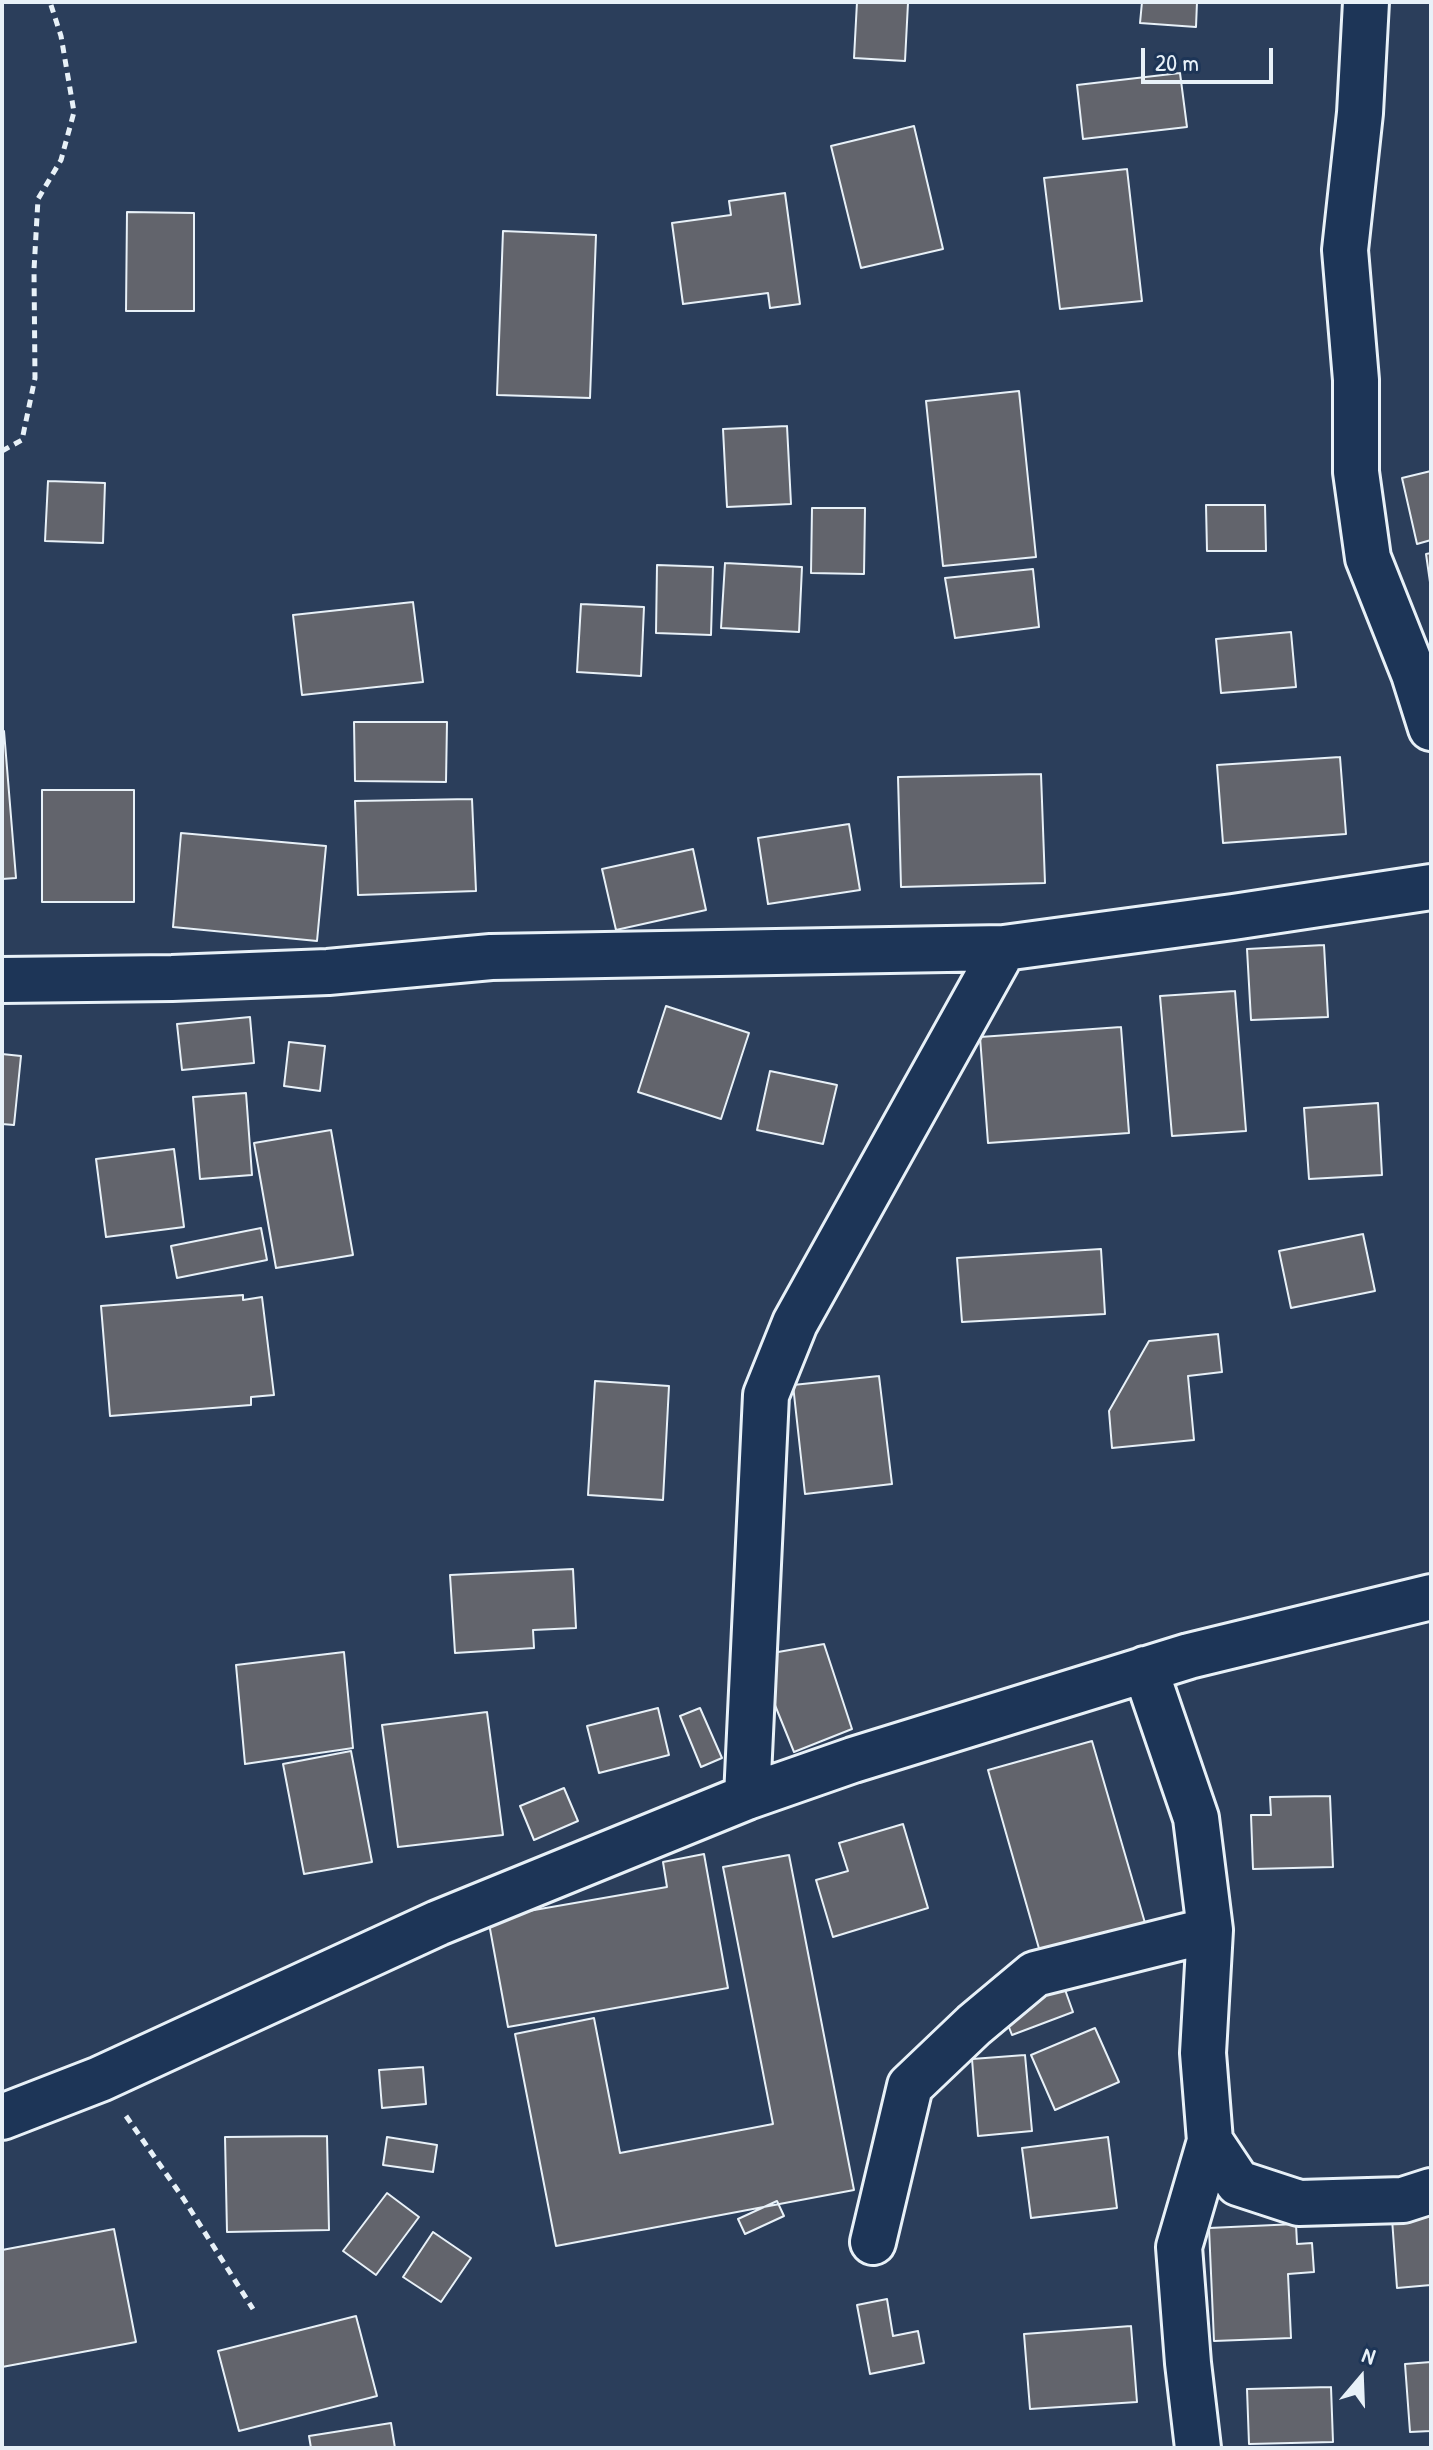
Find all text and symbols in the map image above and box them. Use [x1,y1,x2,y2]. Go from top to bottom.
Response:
scale bar [1145,32,1277,82]
text: 20 m [1155,46,1199,78]
north arrow [1321,2338,1401,2418]
text: N [1358,2339,1379,2371]

